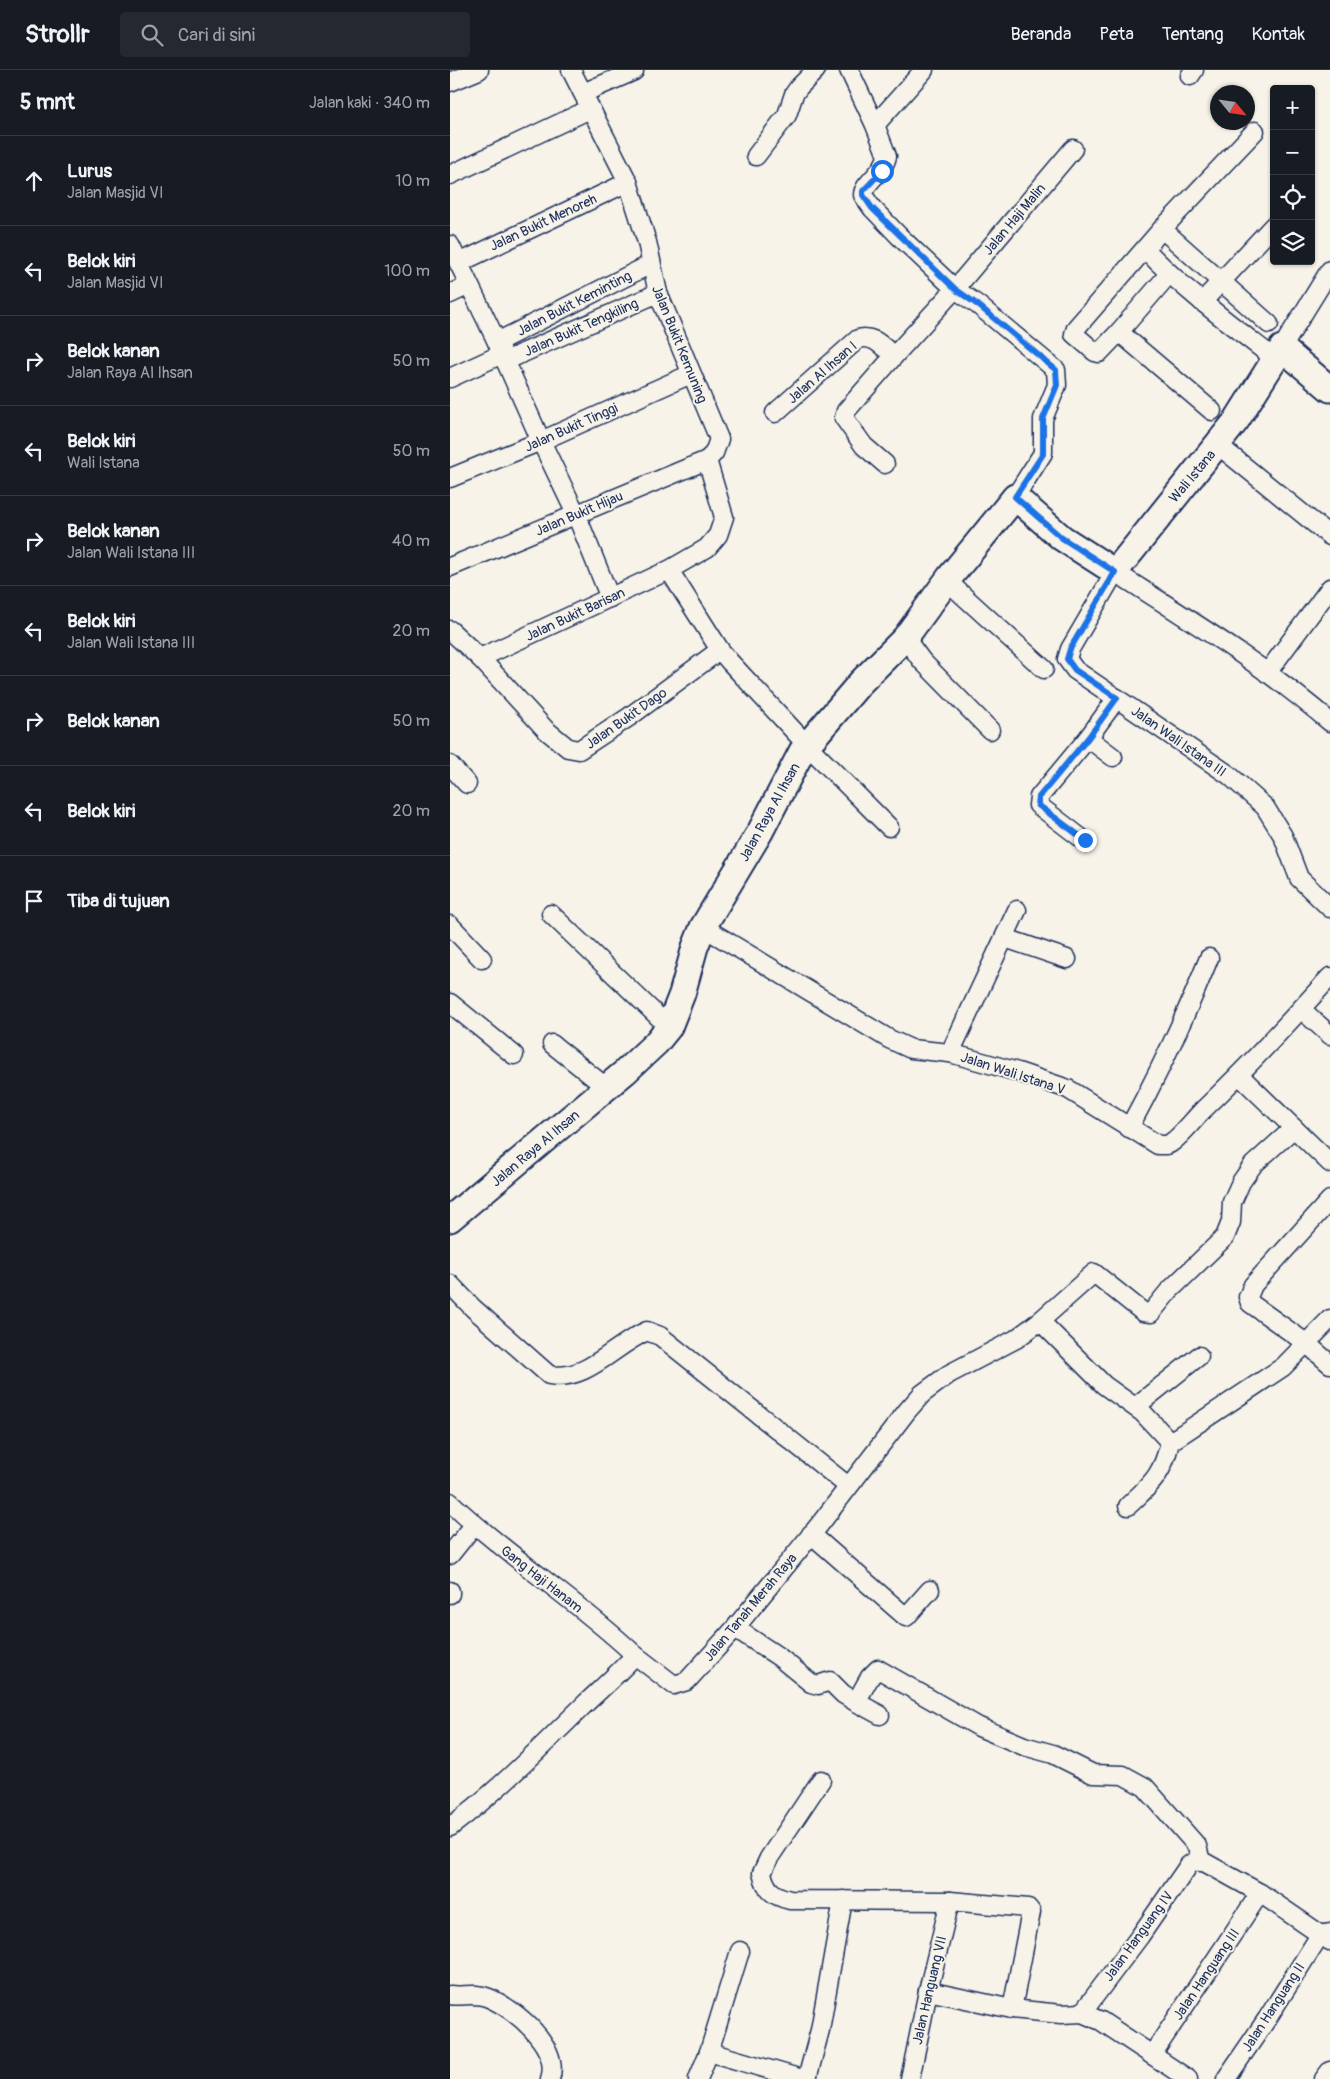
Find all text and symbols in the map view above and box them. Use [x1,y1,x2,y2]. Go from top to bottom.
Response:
search box [120,12,470,57]
text: Strollr [25,20,90,49]
icon: search [138,21,166,49]
text: Cari di sini [178,23,255,47]
text: Beranda [1011,23,1071,46]
text: Peta [1099,23,1134,46]
text: Tentang [1162,23,1224,46]
text: Kontak [1252,23,1305,46]
north arrow [1210,85,1255,130]
map controls [1270,85,1315,265]
button: + [1270,85,1315,130]
text: 5 mnt [20,89,75,116]
text: Jalan kaki · 340 m [309,93,430,113]
button: − [1270,130,1315,175]
text: Lurus [67,159,112,183]
route start [871,160,894,183]
icon: ahead [20,167,48,195]
text: 10 m [395,171,430,191]
button: locate [1270,175,1315,220]
street label: Jalan Haji Malin [980,180,1049,258]
text: Jalan Masjid VI [67,183,163,203]
street label: Jalan Bukit Menoreh [487,190,599,255]
button: layers [1270,220,1315,265]
text: Belok kiri [67,249,135,273]
icon: left [20,257,48,285]
text: 100 m [384,261,430,281]
street label: Jalan Bukit Keminting [514,267,634,340]
text: Jalan Masjid VI [67,273,163,293]
street label: Jalan Bukit Kemuning [648,283,711,406]
street label: Jalan Bukit Tengkiling [522,295,641,360]
street label: Jalan Al Ihsan I [784,337,861,407]
text: Belok kanan [67,339,160,363]
icon: right [20,347,48,375]
text: 50 m [393,351,430,371]
text: Jalan Raya Al Ihsan [67,363,193,383]
street label: Jalan Bukit Tinggi [522,399,621,456]
text: Belok kiri [67,429,135,453]
icon: left [20,437,48,465]
text: 50 m [393,441,430,461]
street label: Wali Istana [1165,446,1219,506]
text: Wali Istana [67,453,140,473]
street label: Jalan Bukit Hijau [533,487,626,540]
text: Belok kanan [67,519,160,543]
icon: right [20,527,48,555]
text: 40 m [392,531,430,551]
text: Jalan Wali Istana III [67,543,195,563]
street label: Jalan Bukit Barisan [523,584,628,645]
text: Belok kiri [67,609,135,633]
icon: left [20,617,48,645]
text: 20 m [392,621,430,641]
text: Jalan Wali Istana III [67,633,195,653]
street label: Jalan Bukit Dago [582,684,671,753]
street label: Jalan Wali Istana III [1128,702,1230,781]
icon: right [20,707,48,735]
text: Belok kanan [67,709,160,733]
text: 50 m [393,711,430,731]
street label: Jalan Raya Al Ihsan [735,760,804,864]
icon: left [20,797,48,825]
text: Belok kiri [67,799,135,823]
text: 20 m [392,801,430,821]
route end [1074,829,1097,852]
icon: arrive [20,887,48,915]
text: Tiba di tujuan [67,889,170,913]
street label: Jalan Wali Istana V [959,1049,1067,1098]
street label: Jalan Raya Al Ihsan [488,1106,583,1190]
street label: Gang Haji Hanam [497,1542,586,1617]
street label: Jalan Tanah Merah Raya [700,1550,801,1665]
street label: Jalan Hanguang IV [1100,1888,1177,1985]
street label: Jalan Hanguang III [1170,1925,1243,2023]
street label: Jalan Hanguang VII [909,1934,950,2046]
street label: Jalan Hanguang II [1238,1960,1308,2055]

